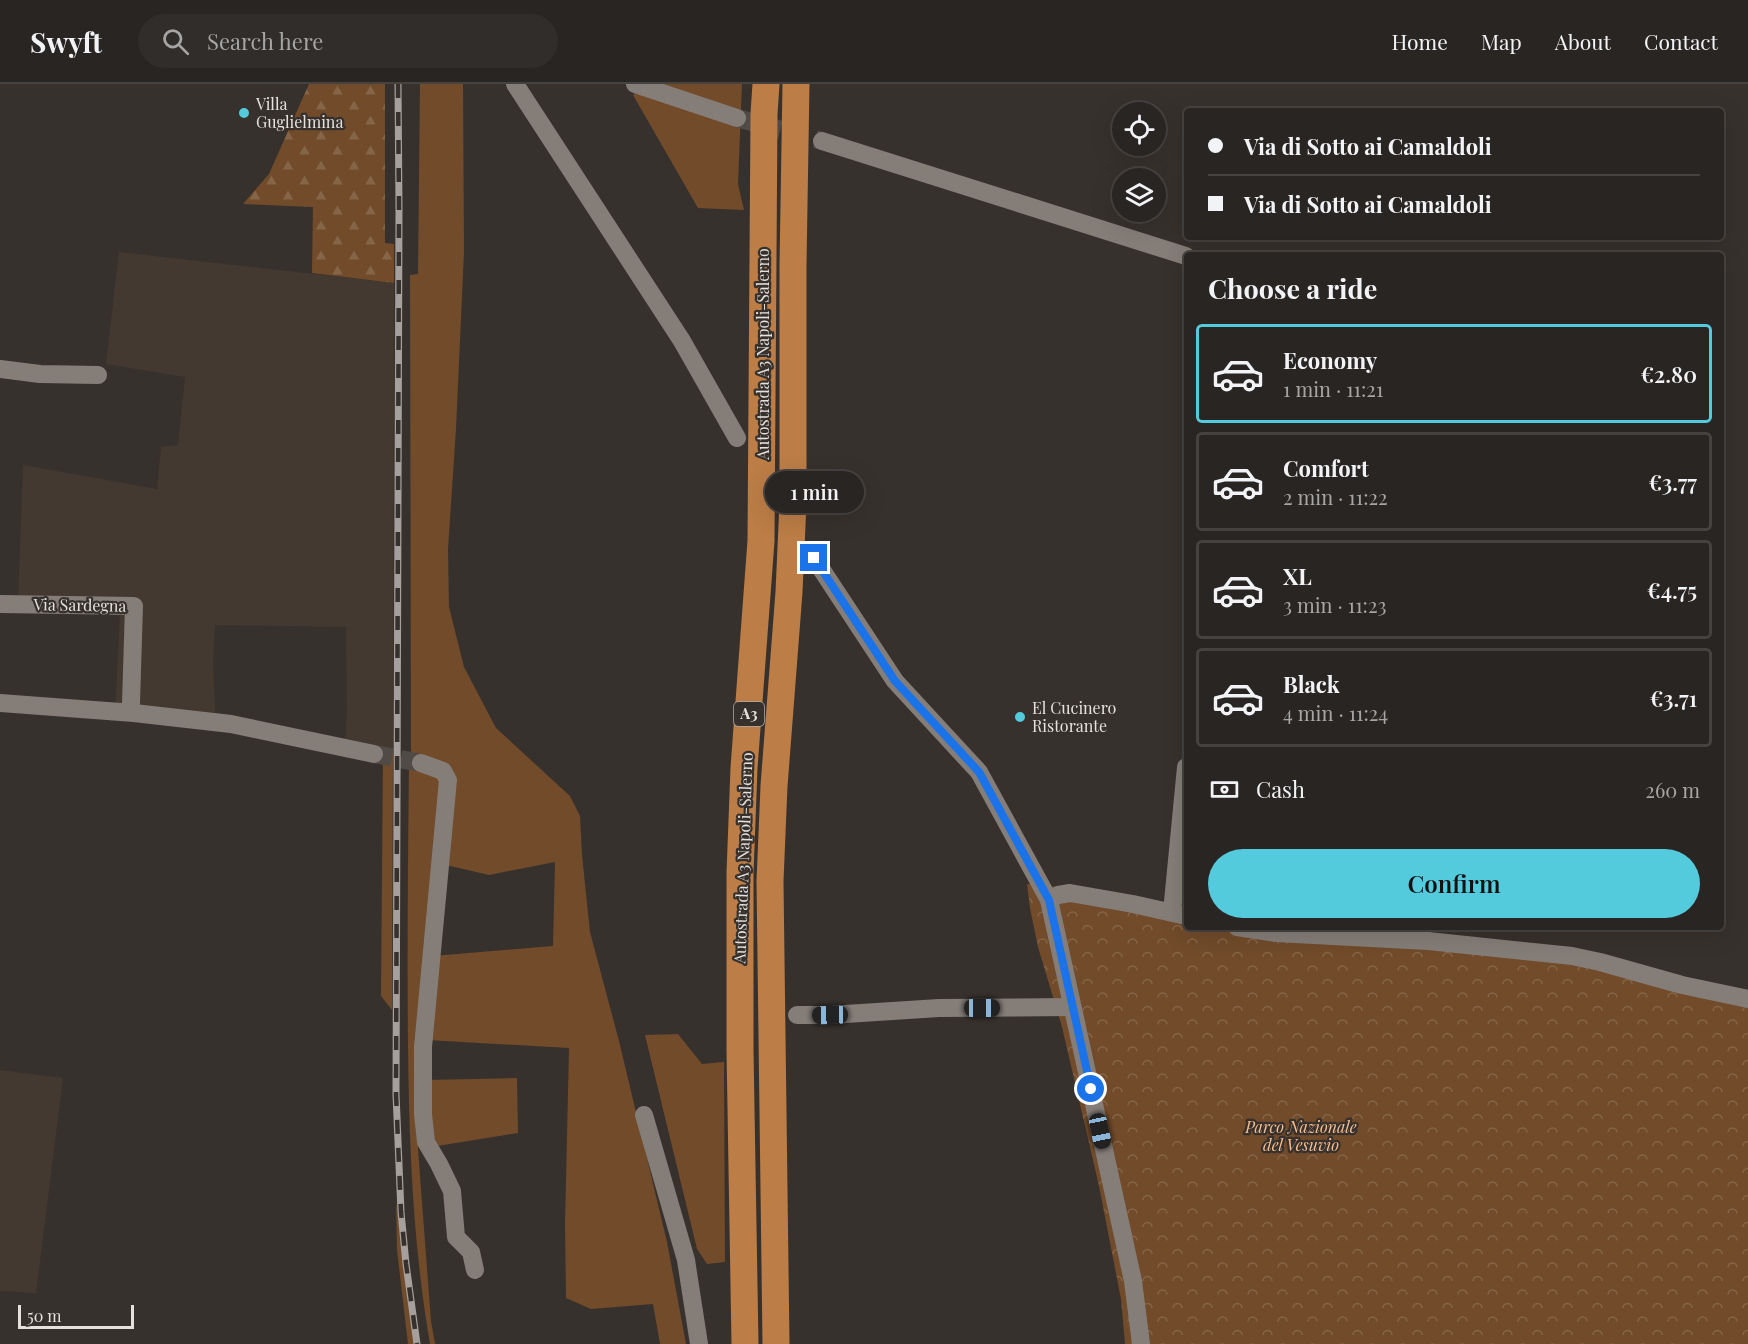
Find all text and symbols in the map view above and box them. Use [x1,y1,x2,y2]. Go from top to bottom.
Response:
search box [138,14,558,68]
text: Swyft [30,23,102,60]
icon: search [159,25,192,58]
text: Search here [207,26,323,56]
text: Home [1392,27,1448,55]
text: Map [1481,27,1522,55]
text: About [1555,27,1611,55]
text: Contact [1644,27,1718,55]
place label: Villa Guglielmina [255,93,343,132]
map controls [1112,102,1166,222]
button: locate [1112,102,1166,156]
marker: Villa Guglielmina [237,106,251,120]
text: Via di Sotto ai Camaldoli [1244,131,1492,161]
button: layers [1112,168,1166,222]
text: Via di Sotto ai Camaldoli [1244,189,1492,219]
street label: Autostrada A3 Napoli-Salerno [752,248,773,461]
text: Choose a ride [1208,270,1377,306]
text: Economy [1283,345,1377,375]
icon: car [1211,347,1265,401]
text: €2.80 [1640,359,1697,389]
text: 1 min · 11:21 [1283,375,1383,402]
text: Comfort [1283,453,1369,483]
icon: car [1211,455,1265,509]
text: €3.77 [1648,467,1697,497]
callout: 1 min [764,471,864,513]
text: 1 min [790,478,839,505]
text: 2 min · 11:22 [1283,483,1388,510]
route end [800,544,827,571]
text: XL [1283,561,1312,591]
icon: car [1211,563,1265,617]
text: €4.75 [1647,575,1697,605]
text: 3 min · 11:23 [1283,591,1387,618]
street label: Via Sardegna [32,593,127,616]
text: Black [1283,669,1340,699]
icon: car [1211,671,1265,725]
text: €3.71 [1650,683,1697,713]
place label: El Cucinero Ristorante [1032,697,1117,736]
text: 4 min · 11:24 [1283,699,1388,726]
road number: A3 [734,702,764,726]
marker: El Cucinero Ristorante [1013,710,1027,724]
street label: Autostrada A3 Napoli-Salerno [728,752,757,965]
icon: cash [1208,773,1241,806]
text: Cash [1256,774,1305,804]
text: 260 m [1645,776,1700,803]
button: Confirm [1208,849,1700,918]
car [964,999,1000,1017]
car [812,1006,848,1024]
route start [1077,1075,1104,1102]
car [1087,1112,1113,1150]
park label: Parco Nazionale del Vesuvio [1244,1116,1357,1155]
scale bar [18,1302,134,1330]
text: 50 m [27,1305,61,1326]

